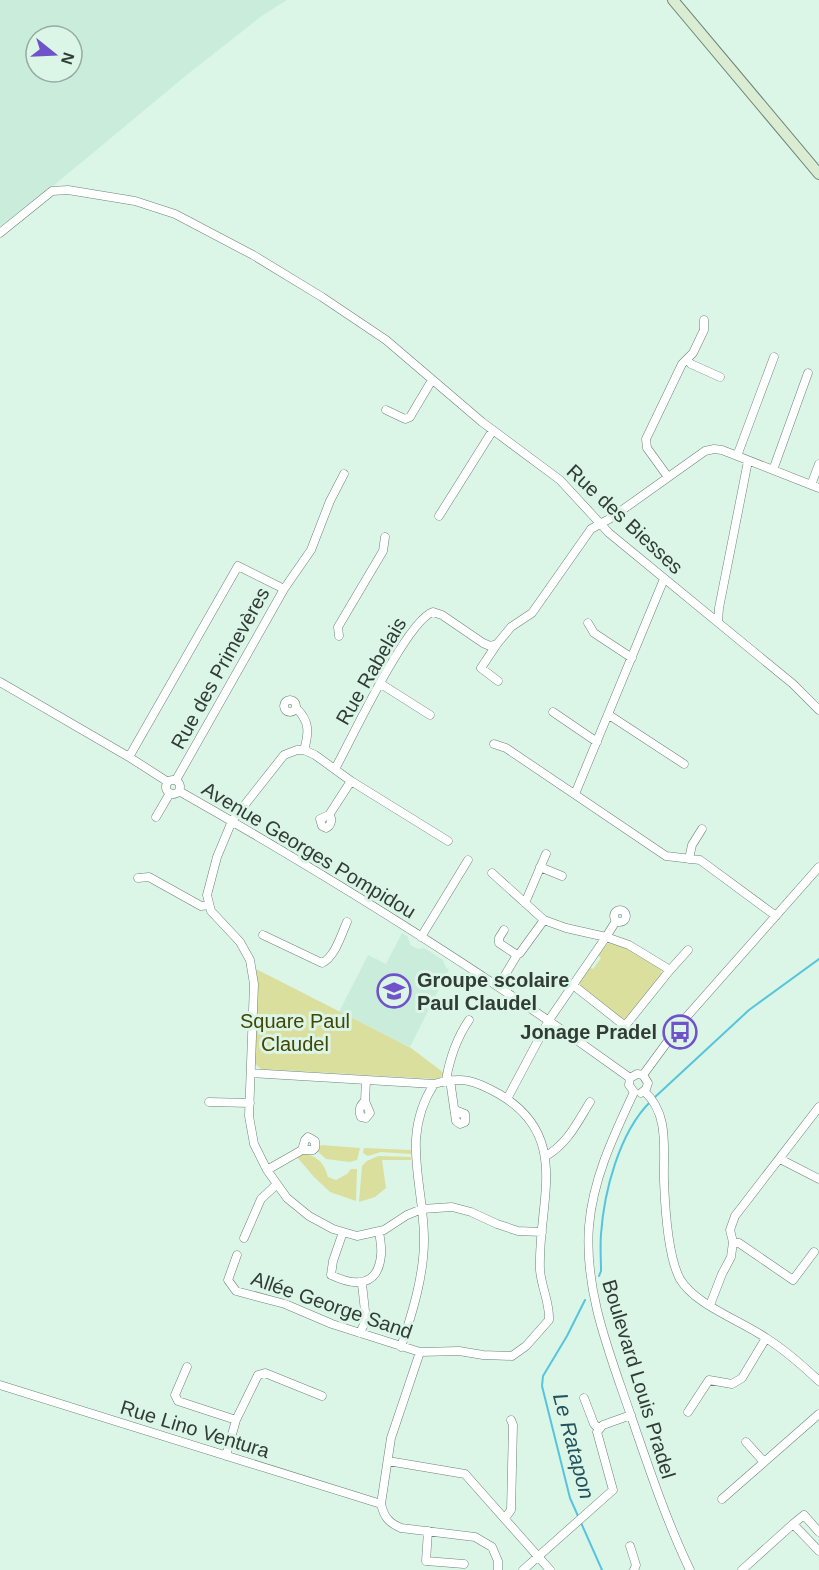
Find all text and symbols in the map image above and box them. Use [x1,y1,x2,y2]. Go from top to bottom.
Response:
north arrow [24,24,84,84]
text: N [58,50,78,67]
street label: Rue des Biesses [563,460,687,578]
street label: Rue des Primevères [166,583,274,753]
street label: Rue Rabelais [331,614,411,728]
street label: Avenue Georges Pompidou [198,777,420,923]
place label: Groupe scolaire Paul Claudel [417,969,569,1014]
school or university icon: Groupe scolaire Paul Claudel [376,973,412,1009]
park label: Square Paul Claudel [240,1010,350,1055]
bus stop icon: Jonage Pradel [662,1014,698,1050]
place label: Jonage Pradel [520,1021,657,1043]
street label: Allée George Sand [249,1267,415,1343]
street label: Boulevard Louis Pradel [598,1277,680,1481]
water label: Le Ratapon [549,1391,599,1501]
street label: Rue Lino Ventura [118,1396,273,1462]

